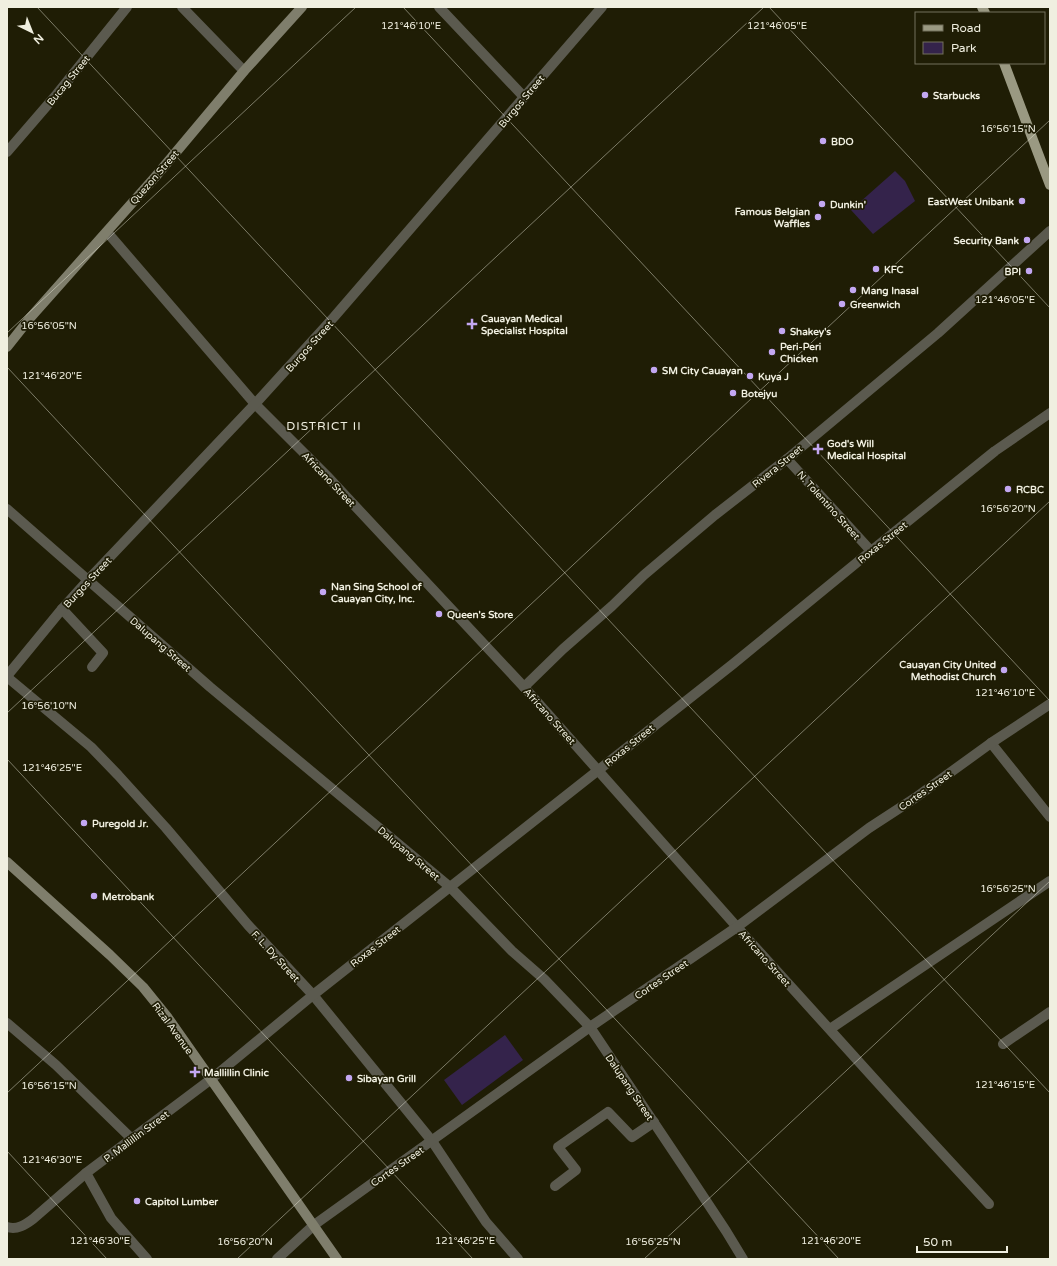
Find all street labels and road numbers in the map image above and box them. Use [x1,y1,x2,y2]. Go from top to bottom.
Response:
street label: Bucag Street [45,53,93,108]
street label: Burgos Street [496,73,547,130]
street label: Quezon Street [128,148,182,207]
street label: Burgos Street [284,318,336,375]
street label: Rivera Street [750,443,805,491]
street label: Africano Street [299,450,358,510]
street label: N. Tolentino Street [794,469,862,543]
street label: Roxas Street [856,519,910,566]
street label: Burgos Street [61,555,114,611]
street label: Dalupang Street [127,615,194,675]
street label: Africano Street [521,686,578,747]
street label: Roxas Street [603,722,657,769]
street label: Cortes Street [897,768,955,814]
street label: Dalupang Street [375,824,442,883]
street label: Roxas Street [348,923,403,970]
street label: Africano Street [736,928,793,989]
street label: F. L. Dy Street [249,929,302,985]
street label: Cortes Street [632,957,691,1002]
street label: Rizal Avenue [149,1000,195,1057]
street label: Dalupang Street [603,1052,656,1123]
street label: P. Mallillin Street [102,1108,172,1165]
street label: Cortes Street [369,1144,427,1190]

